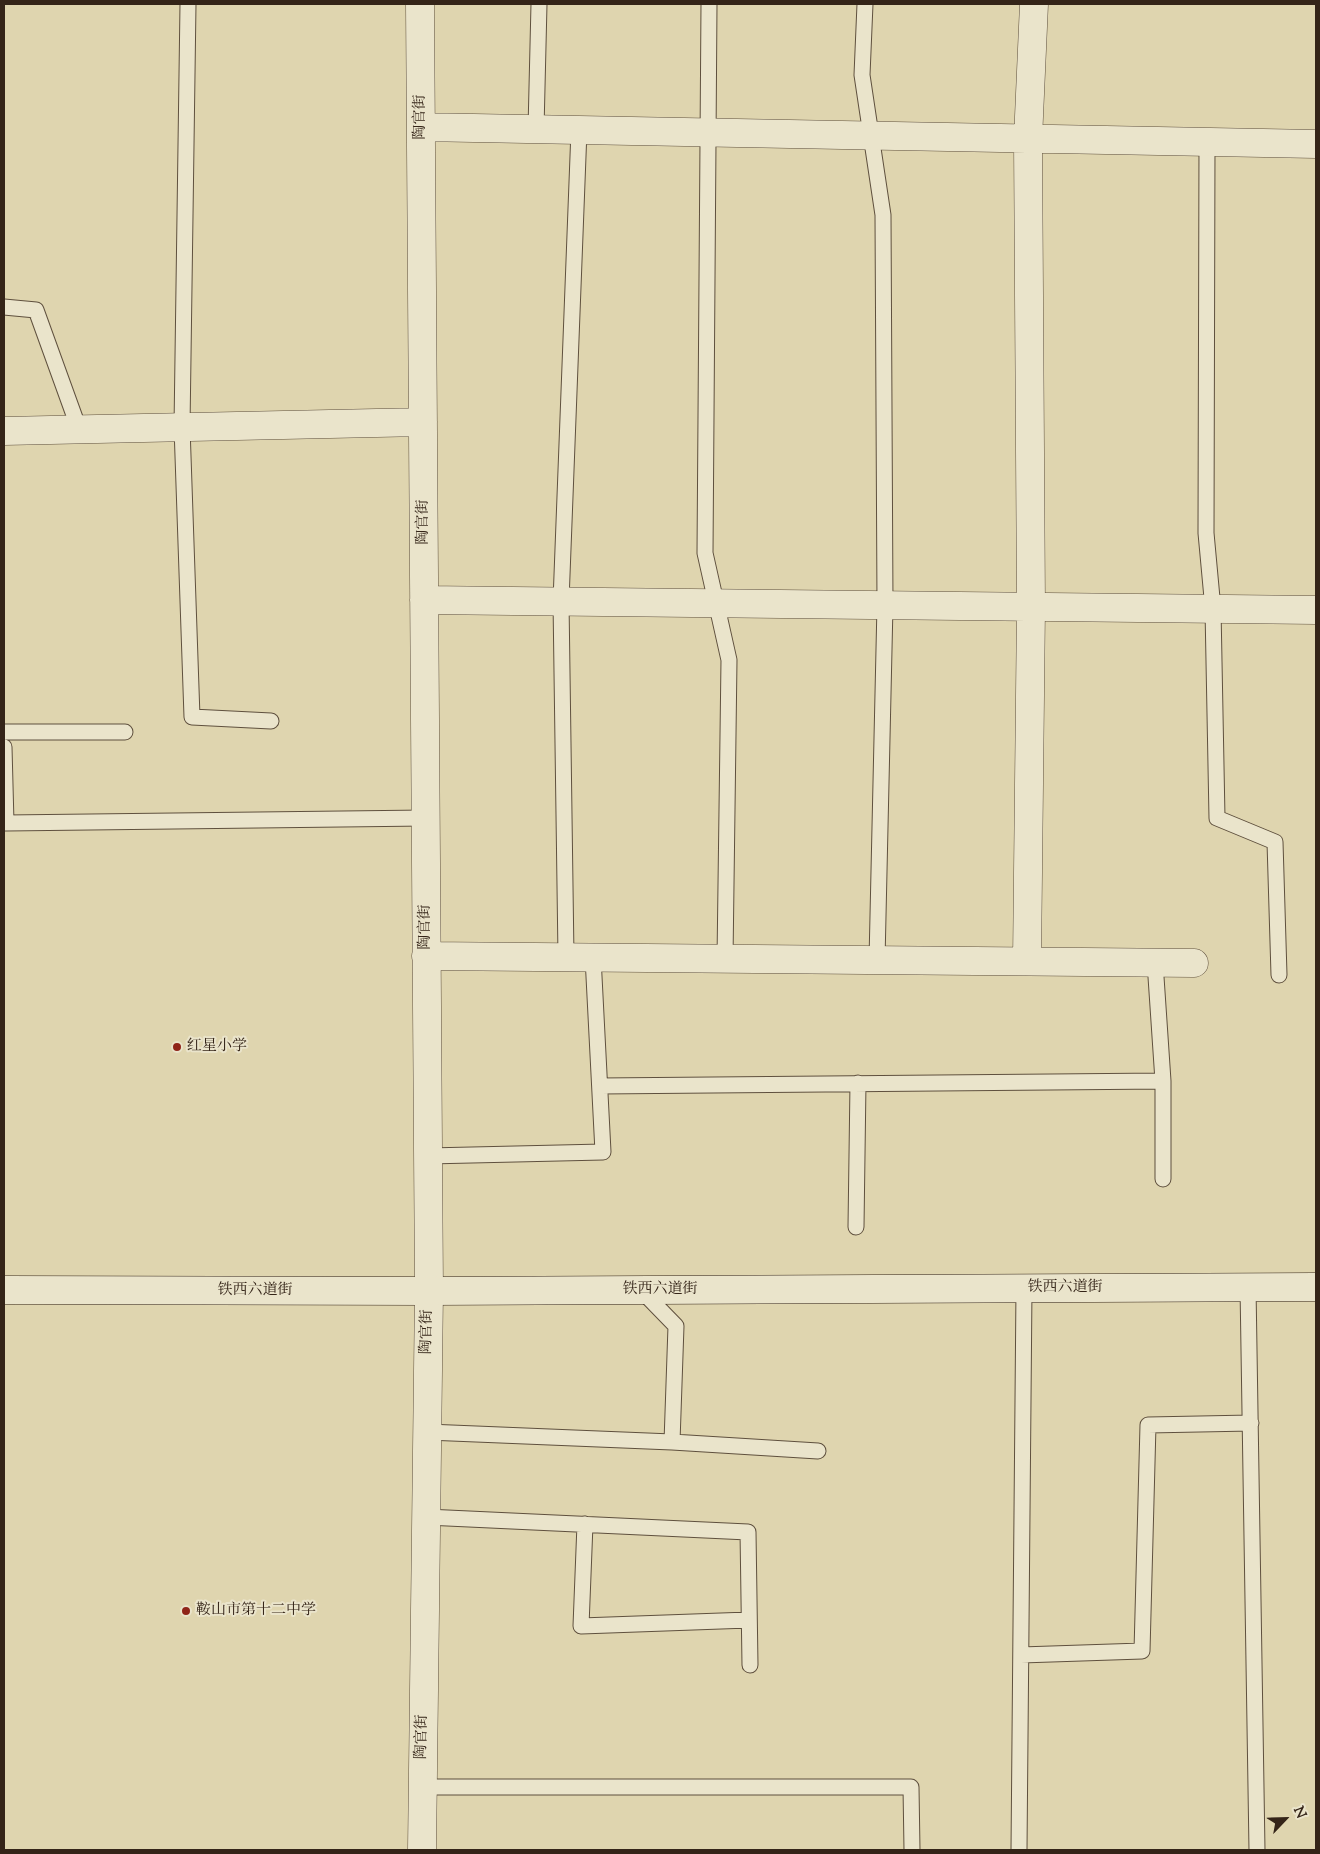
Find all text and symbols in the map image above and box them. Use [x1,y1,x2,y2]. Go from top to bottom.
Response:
street label: 陶官街 [412,95,430,139]
street label: 陶官街 [415,500,433,544]
street label: 陶官街 [417,905,435,949]
place label: 红星小学 [187,1038,247,1056]
marker: 红星小学 [171,1041,183,1053]
street label: 铁西六道街 [1028,1279,1102,1297]
street label: 铁西六道街 [623,1281,697,1299]
street label: 铁西六道街 [218,1282,292,1300]
street label: 陶官街 [419,1309,437,1355]
place label: 鞍山市第十二中学 [196,1602,316,1620]
marker: 鞍山市第十二中学 [180,1605,192,1617]
street label: 陶官街 [414,1714,432,1760]
north arrow [1260,1794,1310,1844]
text: N [1287,1804,1310,1822]

